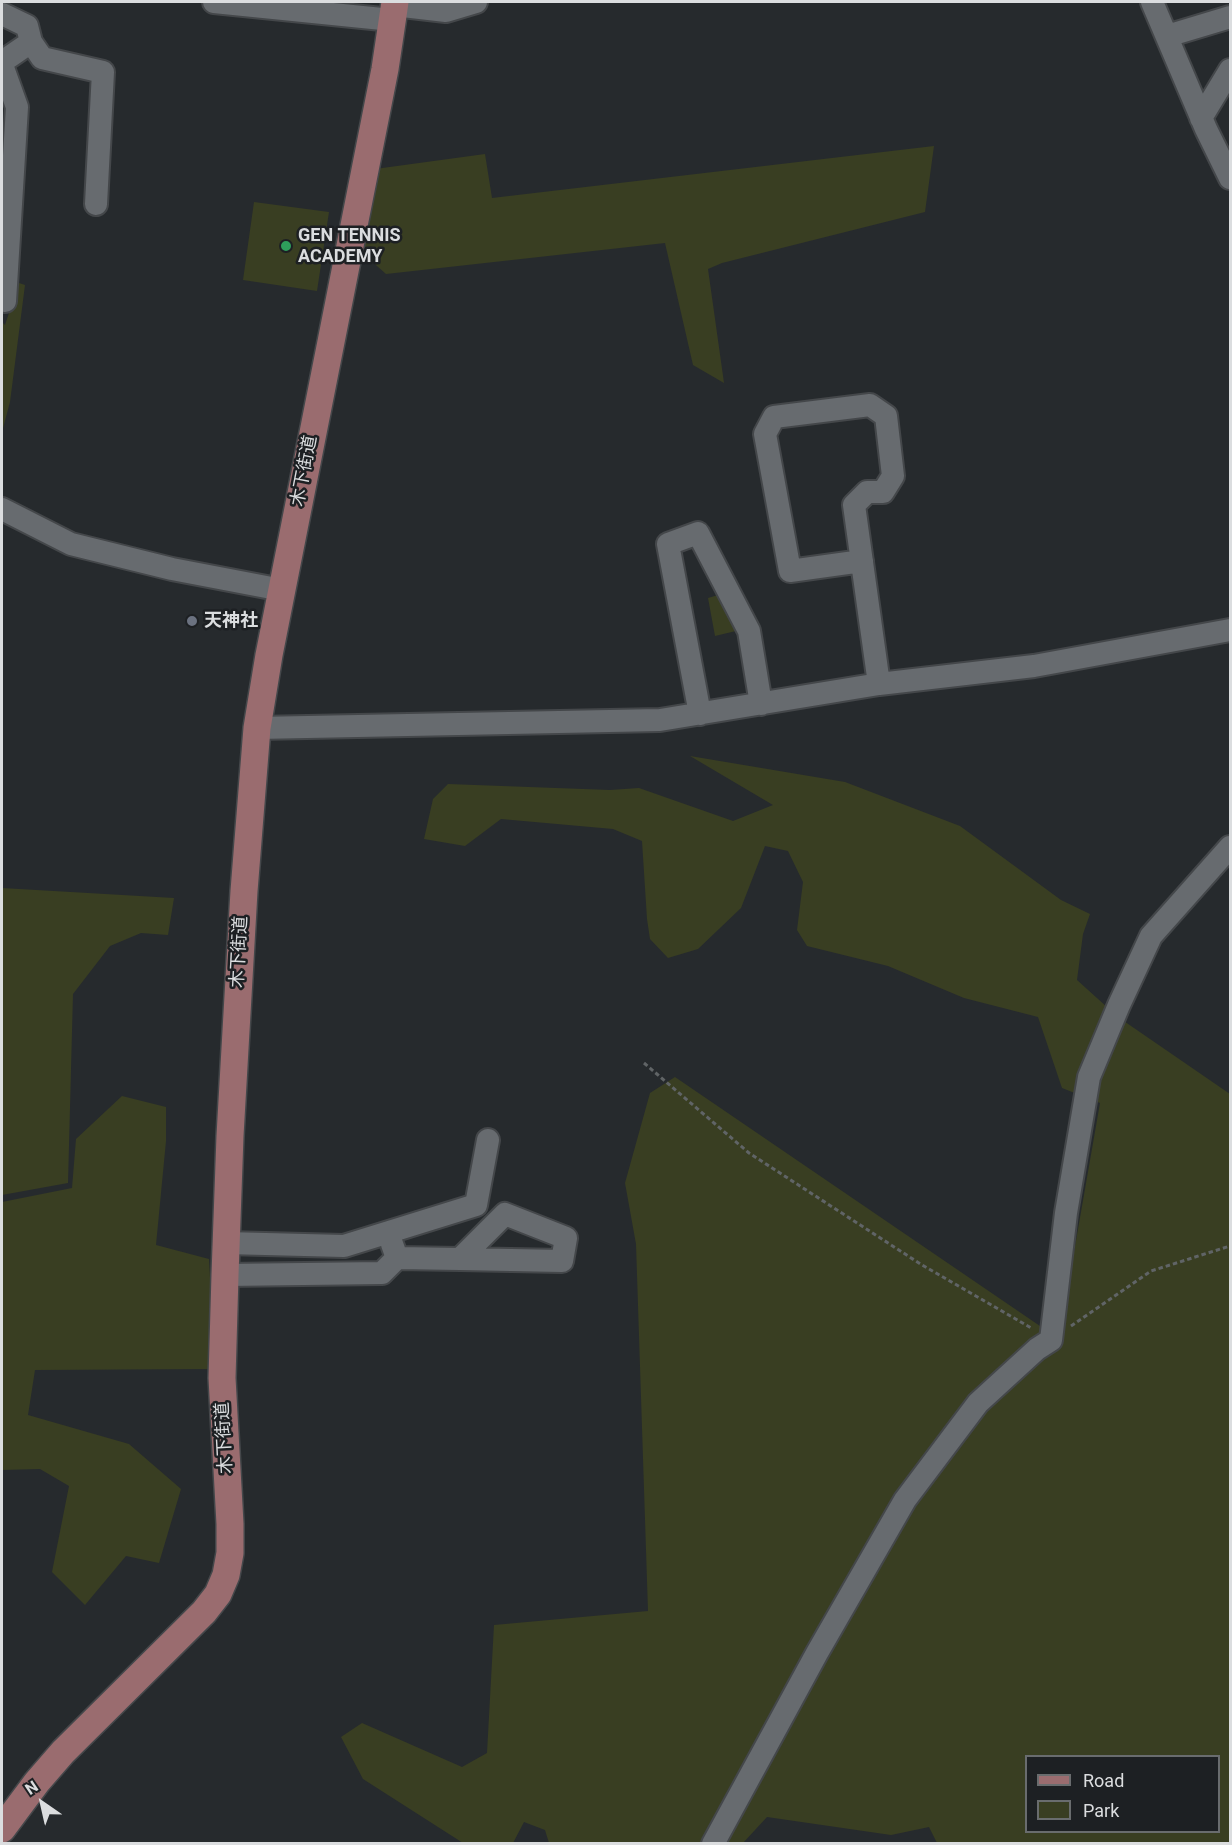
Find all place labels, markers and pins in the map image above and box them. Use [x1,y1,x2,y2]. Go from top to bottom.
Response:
place label: GEN TENNIS ACADEMY [298,225,401,268]
marker: GEN TENNIS ACADEMY [279,239,293,253]
place label: 天神社 [204,610,258,632]
marker: 天神社 [185,614,199,628]

